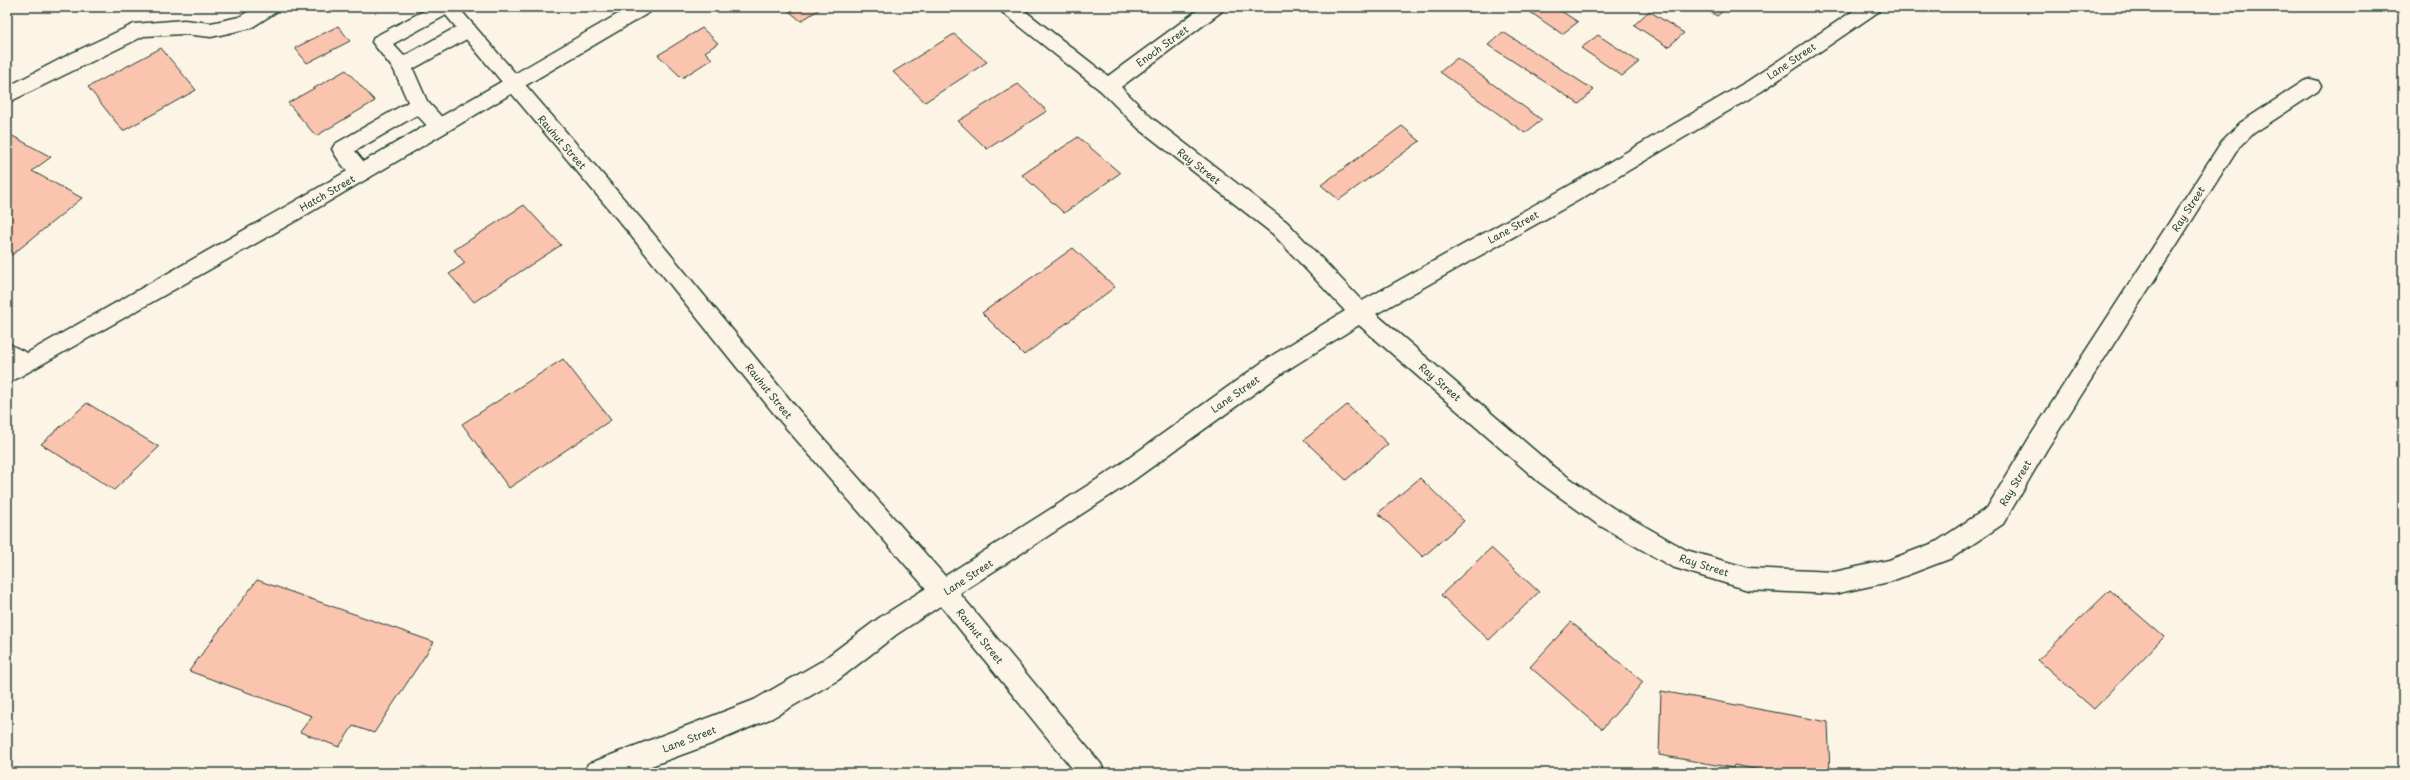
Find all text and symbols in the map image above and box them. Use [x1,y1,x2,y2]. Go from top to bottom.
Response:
street label: Enoch Street [1132,21,1191,70]
street label: Lane Street [1763,39,1818,83]
street label: Rauhut Street [535,111,590,172]
street label: Ray Street [1174,144,1224,187]
street label: Hatch Street [296,171,357,214]
street label: Ray Street [2167,183,2208,234]
street label: Lane Street [1485,206,1541,247]
street label: Ray Street [1416,359,1465,404]
street label: Rauhut Street [742,360,796,422]
street label: Lane Street [1207,371,1262,416]
street label: Ray Street [1995,457,2034,509]
street label: Ray Street [1677,549,1731,580]
street label: Lane Street [940,555,995,598]
street label: Rauhut Street [953,605,1007,667]
street label: Lane Street [660,721,718,756]

